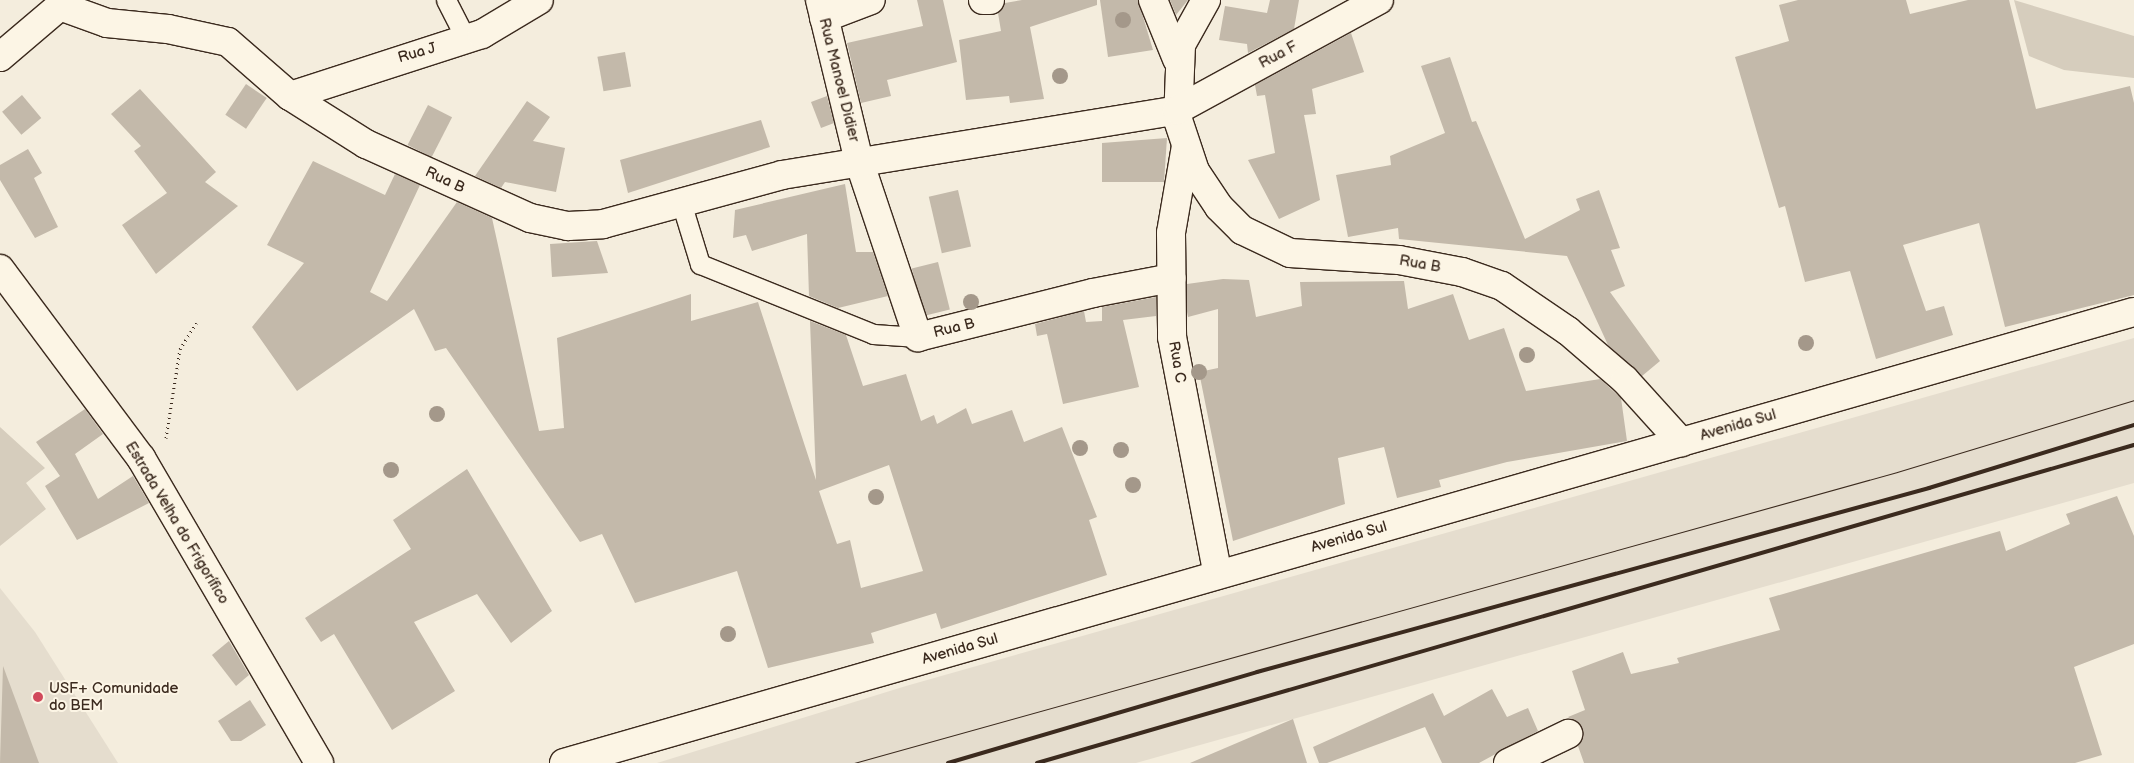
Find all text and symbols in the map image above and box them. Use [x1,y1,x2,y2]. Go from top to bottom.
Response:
street label: Rua Manoel Didier [815,16,863,144]
street label: Rua F [1256,38,1300,72]
street label: Rua J [395,39,439,67]
street label: Rua B [422,163,468,197]
street label: Rua B [1398,252,1442,276]
street label: Rua B [932,314,976,342]
street label: Rua C [1164,340,1190,384]
street label: Avenida Sul [1698,406,1778,444]
street label: Estrada Velha do Frigorífico [121,438,233,608]
street label: Avenida Sul [1309,518,1389,556]
street label: Avenida Sul [920,630,1000,668]
place label: USF+ Comunidade do BEM [49,679,178,714]
marker: USF+ Comunidade do BEM [31,690,45,704]

